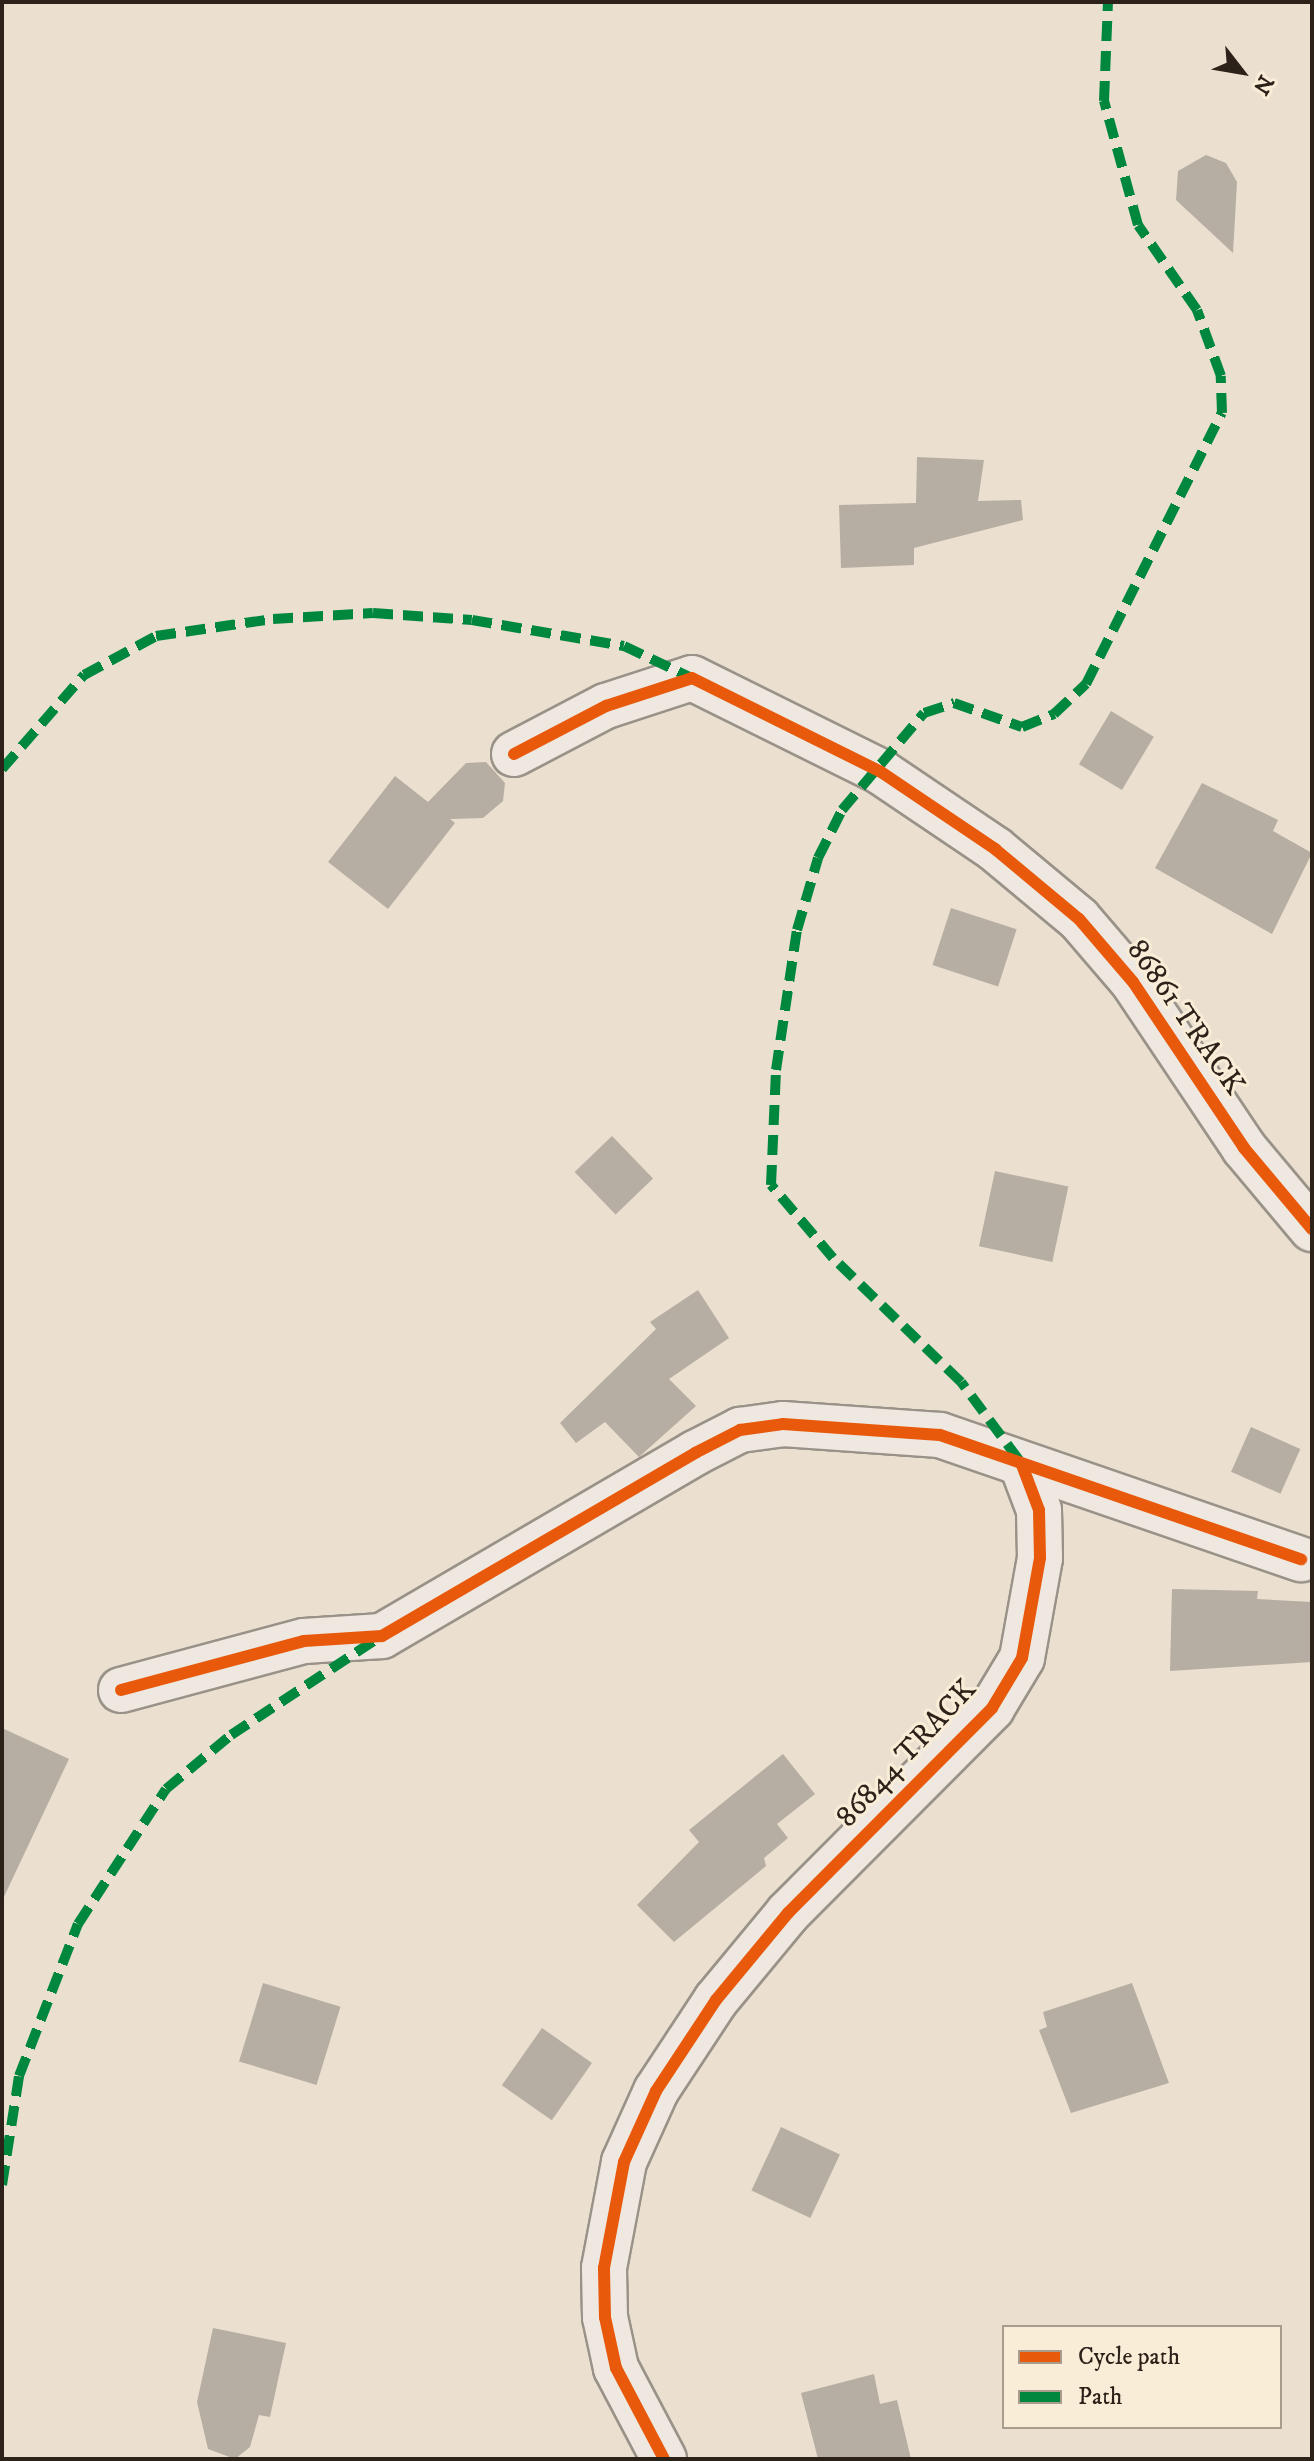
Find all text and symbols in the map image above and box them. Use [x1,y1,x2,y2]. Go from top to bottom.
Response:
north arrow [1202,32,1282,112]
text: N [1247,70,1279,99]
street label: 86861 TRACK [1118,933,1252,1103]
street label: 86844 TRACK [829,1673,985,1835]
legend [1002,2325,1282,2429]
text: Cycle path [1078,2342,1180,2372]
text: Path [1078,2382,1122,2412]

